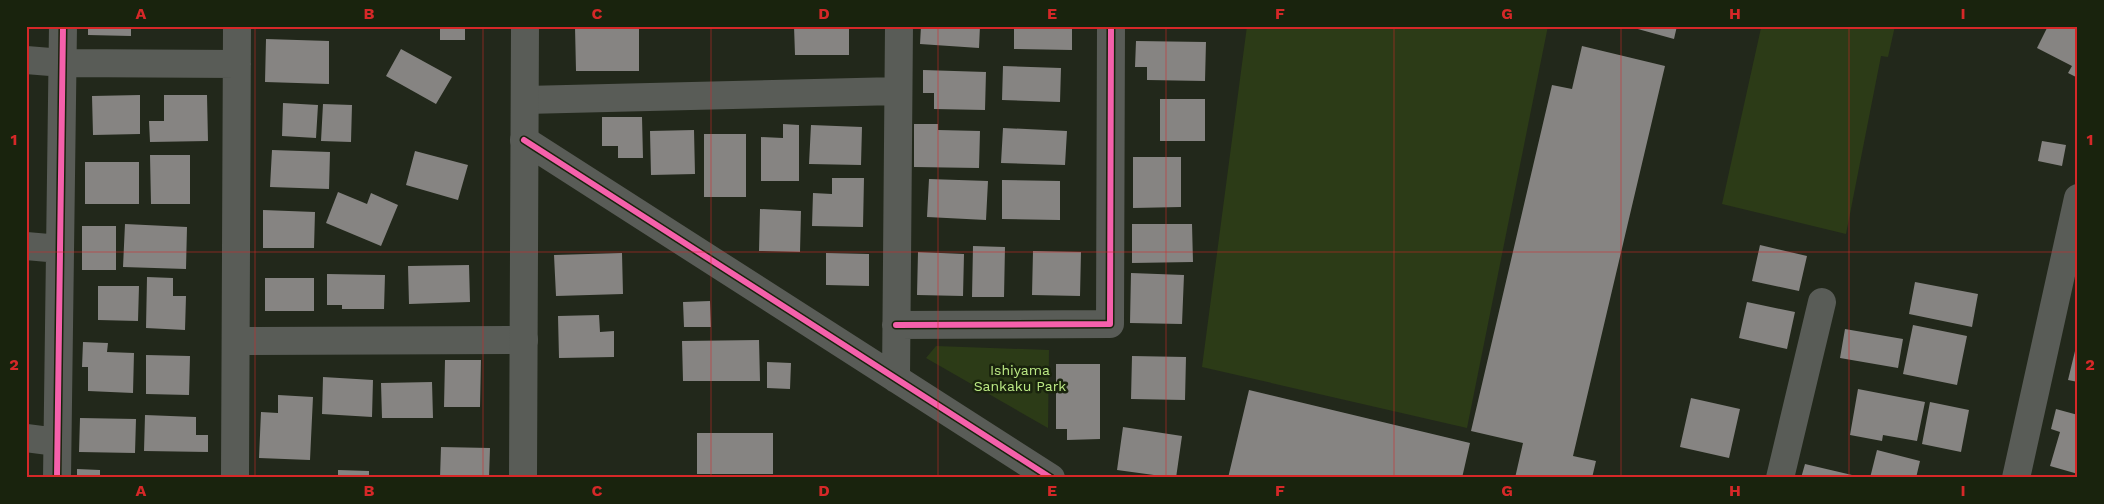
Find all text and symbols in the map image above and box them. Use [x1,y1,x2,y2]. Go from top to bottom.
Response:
text: A [136,4,147,23]
text: B [364,4,375,23]
text: C [592,4,603,23]
text: D [818,4,830,23]
text: E [1047,4,1057,23]
text: F [1275,4,1285,23]
text: G [1501,4,1513,23]
text: H [1729,4,1741,23]
text: I [1960,4,1966,23]
text: 1 [11,130,17,149]
text: 1 [2087,130,2093,149]
text: 2 [9,355,19,374]
text: 2 [2085,355,2095,374]
park label: Ishiyama Sankaku Park [974,362,1066,394]
text: A [136,481,147,500]
text: B [364,481,375,500]
text: C [592,481,603,500]
text: D [818,481,830,500]
text: E [1047,481,1057,500]
text: F [1275,481,1285,500]
text: G [1501,481,1513,500]
text: H [1729,481,1741,500]
text: I [1960,481,1966,500]

